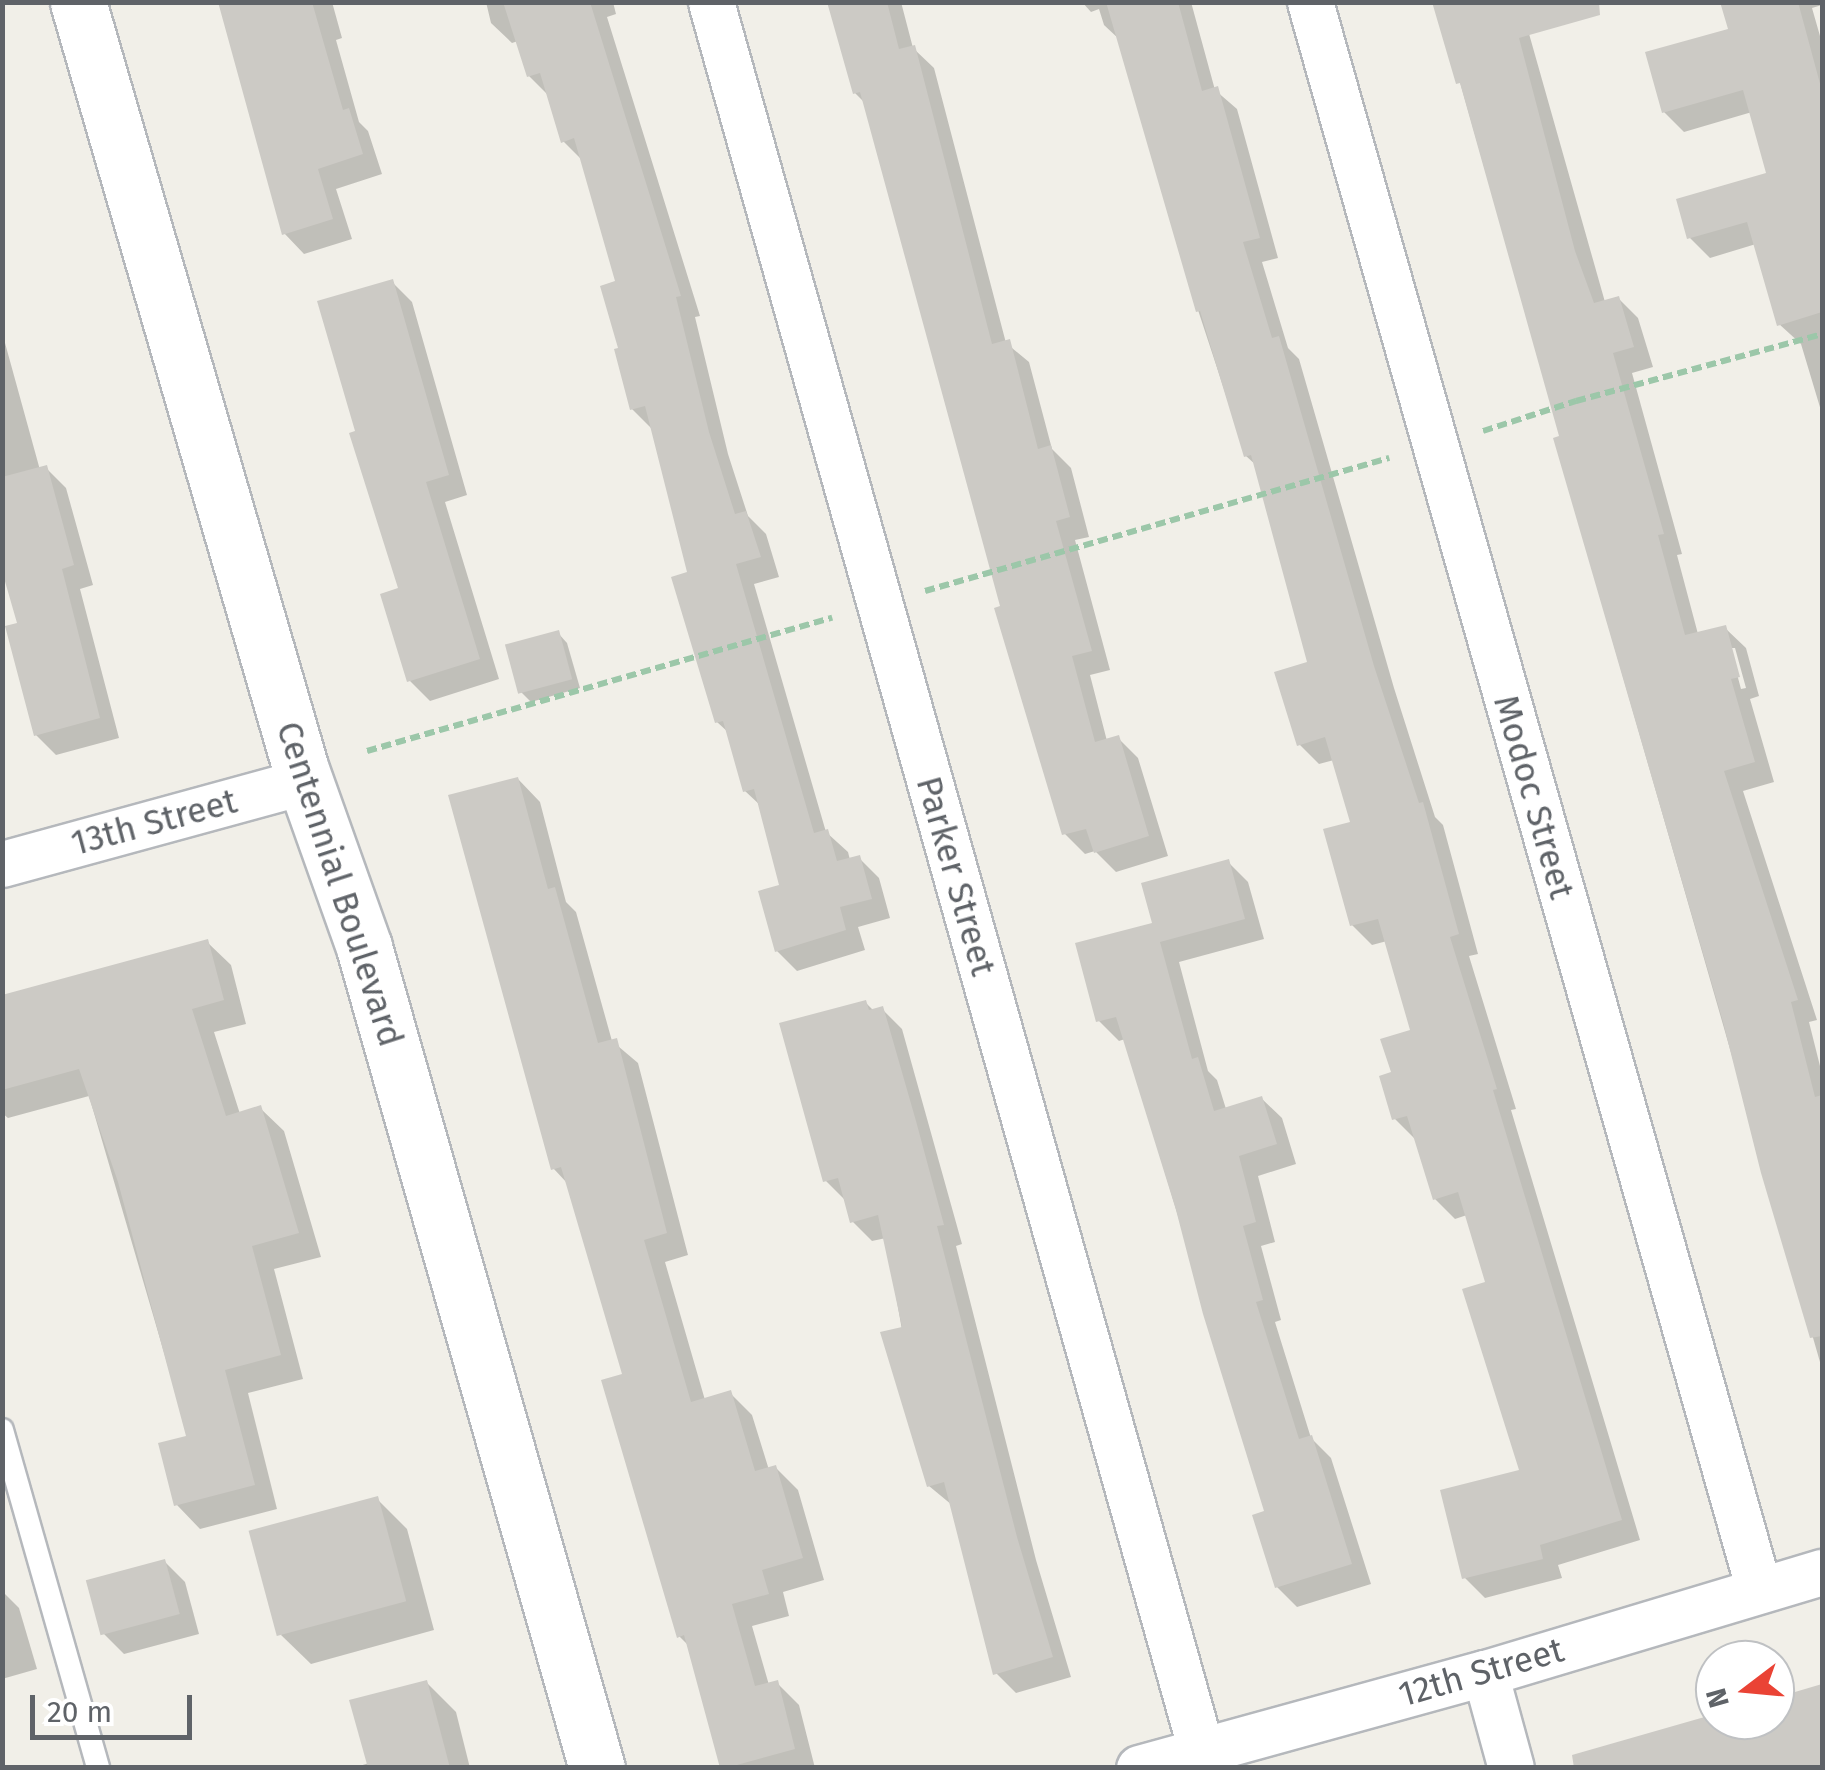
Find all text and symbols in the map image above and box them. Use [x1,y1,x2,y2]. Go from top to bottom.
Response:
street label: Modoc Street [1485,690,1583,904]
street label: Centennial Boulevard [268,716,412,1052]
street label: Parker Street [908,771,1004,981]
street label: 13th Street [66,780,242,864]
street label: 12th Street [1394,1628,1568,1716]
north arrow [1695,1640,1795,1740]
scale bar [35,1675,198,1737]
text: N [1699,1684,1736,1711]
text: 20 m [47,1694,112,1730]

